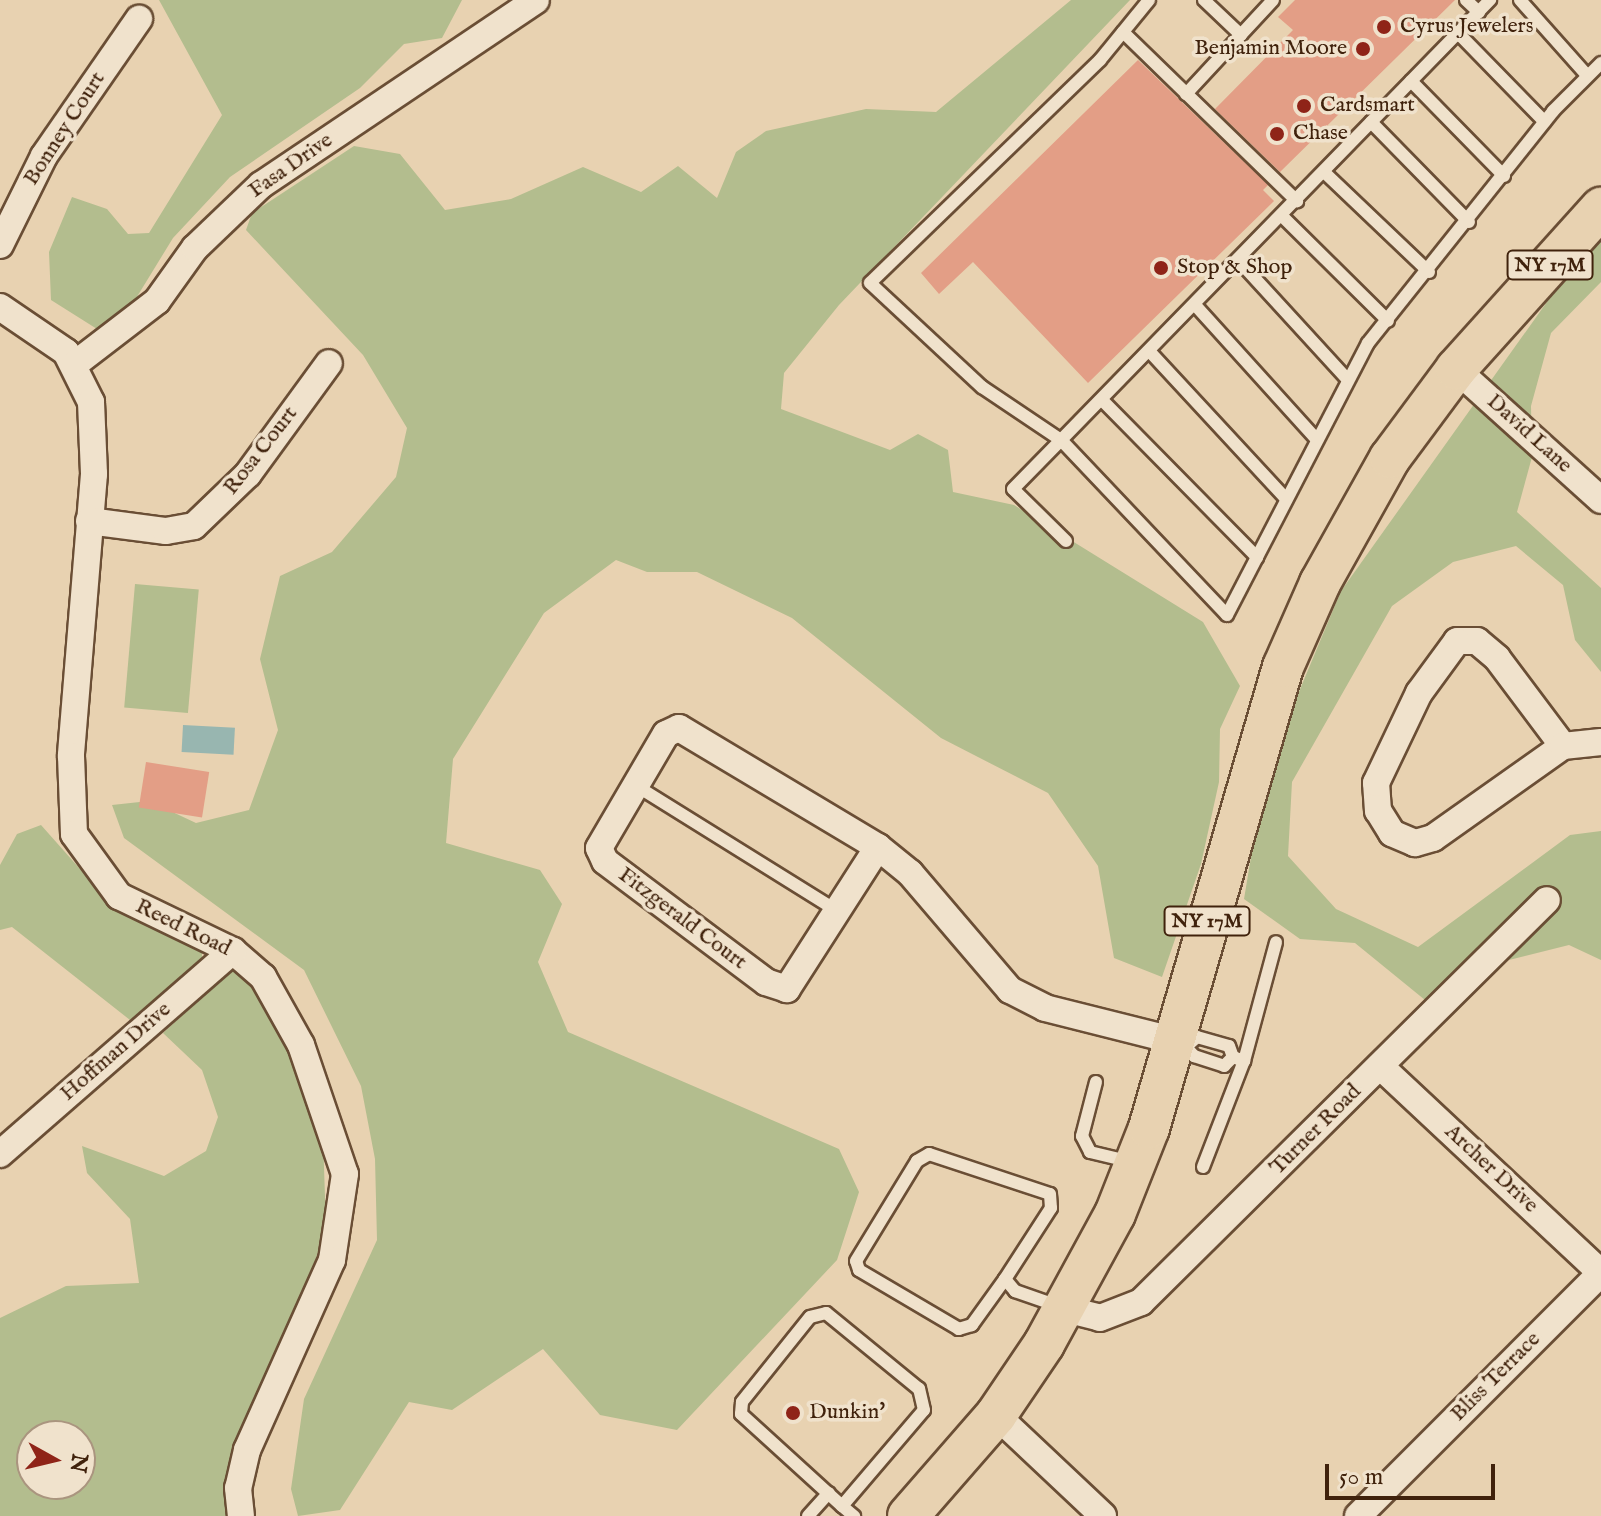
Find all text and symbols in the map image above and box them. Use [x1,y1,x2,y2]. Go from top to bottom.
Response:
place label: Cyrus Jewelers [1400,14,1533,40]
marker: Cyrus Jewelers [1375,18,1393,36]
place label: Benjamin Moore [1194,36,1347,62]
marker: Benjamin Moore [1354,40,1372,58]
street label: Bonney Court [19,67,111,191]
place label: Cardsmart [1320,93,1415,119]
marker: Cardsmart [1295,97,1313,115]
place label: Chase [1293,121,1348,147]
marker: Chase [1268,125,1286,143]
street label: Fasa Drive [244,128,338,204]
road number: NY 17M [1506,249,1594,281]
place label: Stop & Shop [1177,255,1292,281]
marker: Stop & Shop [1152,259,1170,277]
street label: David Lane [1481,389,1577,479]
street label: Rosa Court [218,401,304,501]
street label: Fitzgerald Court [613,862,751,976]
street label: Reed Road [131,894,235,962]
road number: NY 17M [1163,905,1251,937]
street label: Hoffman Drive [55,997,177,1107]
street label: Turner Road [1265,1079,1367,1181]
street label: Archer Drive [1439,1119,1543,1219]
street label: Bliss Terrace [1446,1327,1546,1427]
place label: Dunkin' [809,1400,885,1426]
marker: Dunkin' [784,1404,802,1422]
north arrow [16,1420,96,1500]
scale bar [1329,1448,1499,1498]
text: N [63,1452,93,1474]
text: 50 m [1339,1462,1383,1493]

